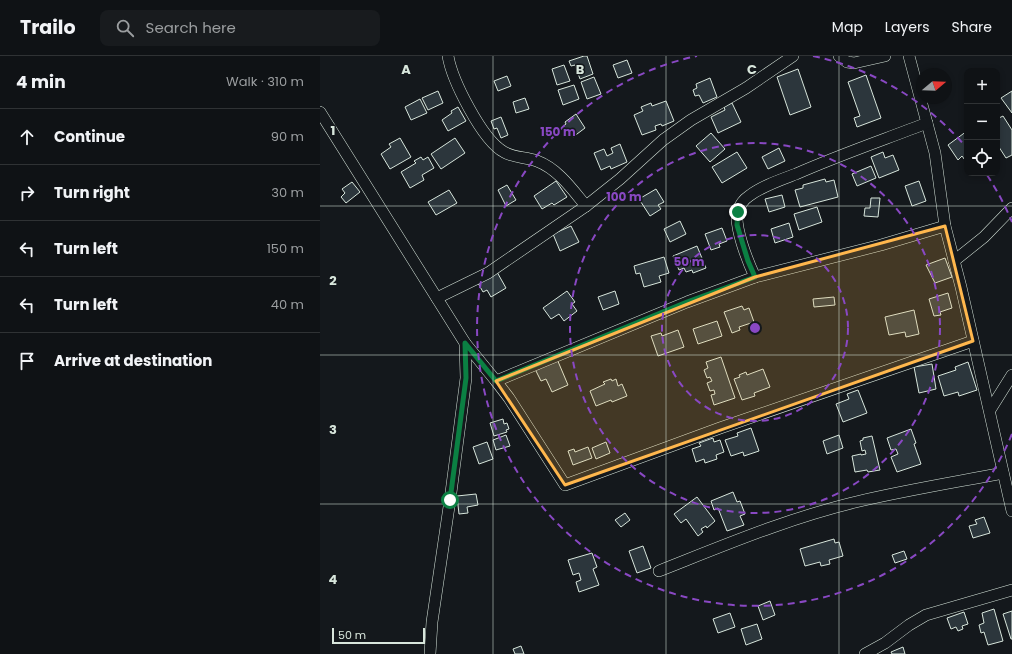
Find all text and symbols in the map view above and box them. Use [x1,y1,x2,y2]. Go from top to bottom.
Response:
search box [100,10,380,46]
text: Trailo [20,14,76,41]
icon: search [114,17,136,39]
text: Search here [146,17,236,38]
text: Map [832,17,863,37]
text: Layers [885,17,929,37]
text: Share [951,17,992,37]
text: A [401,60,411,79]
text: B [576,60,585,79]
text: C [747,60,757,79]
north arrow [916,68,952,104]
map controls [964,68,1000,176]
button: + [964,68,1000,104]
text: 4 min [16,70,66,94]
text: Walk · 310 m [226,72,304,91]
button: − [964,104,1000,140]
text: 1 [331,121,335,140]
text: 150 m [540,123,576,140]
icon: ahead [16,126,38,148]
text: Continue [54,126,125,147]
text: 90 m [271,127,304,146]
button: locate [964,140,1000,176]
icon: right [16,182,38,204]
text: Turn right [54,182,130,203]
text: 30 m [271,183,304,202]
text: 100 m [606,188,642,205]
route end [729,203,747,221]
icon: left [16,238,38,260]
text: Turn left [54,238,118,259]
text: 150 m [267,239,304,258]
text: 50 m [674,253,705,270]
text: 2 [329,271,337,290]
icon: left [16,294,38,316]
text: Turn left [54,294,118,315]
text: 40 m [271,295,304,314]
centre of rings [748,321,762,335]
icon: arrive [16,350,38,372]
text: Arrive at destination [54,350,212,371]
text: 3 [329,420,337,439]
route start [441,491,459,509]
text: 4 [329,570,338,589]
scale bar [332,626,425,645]
text: 50 m [338,627,366,643]

